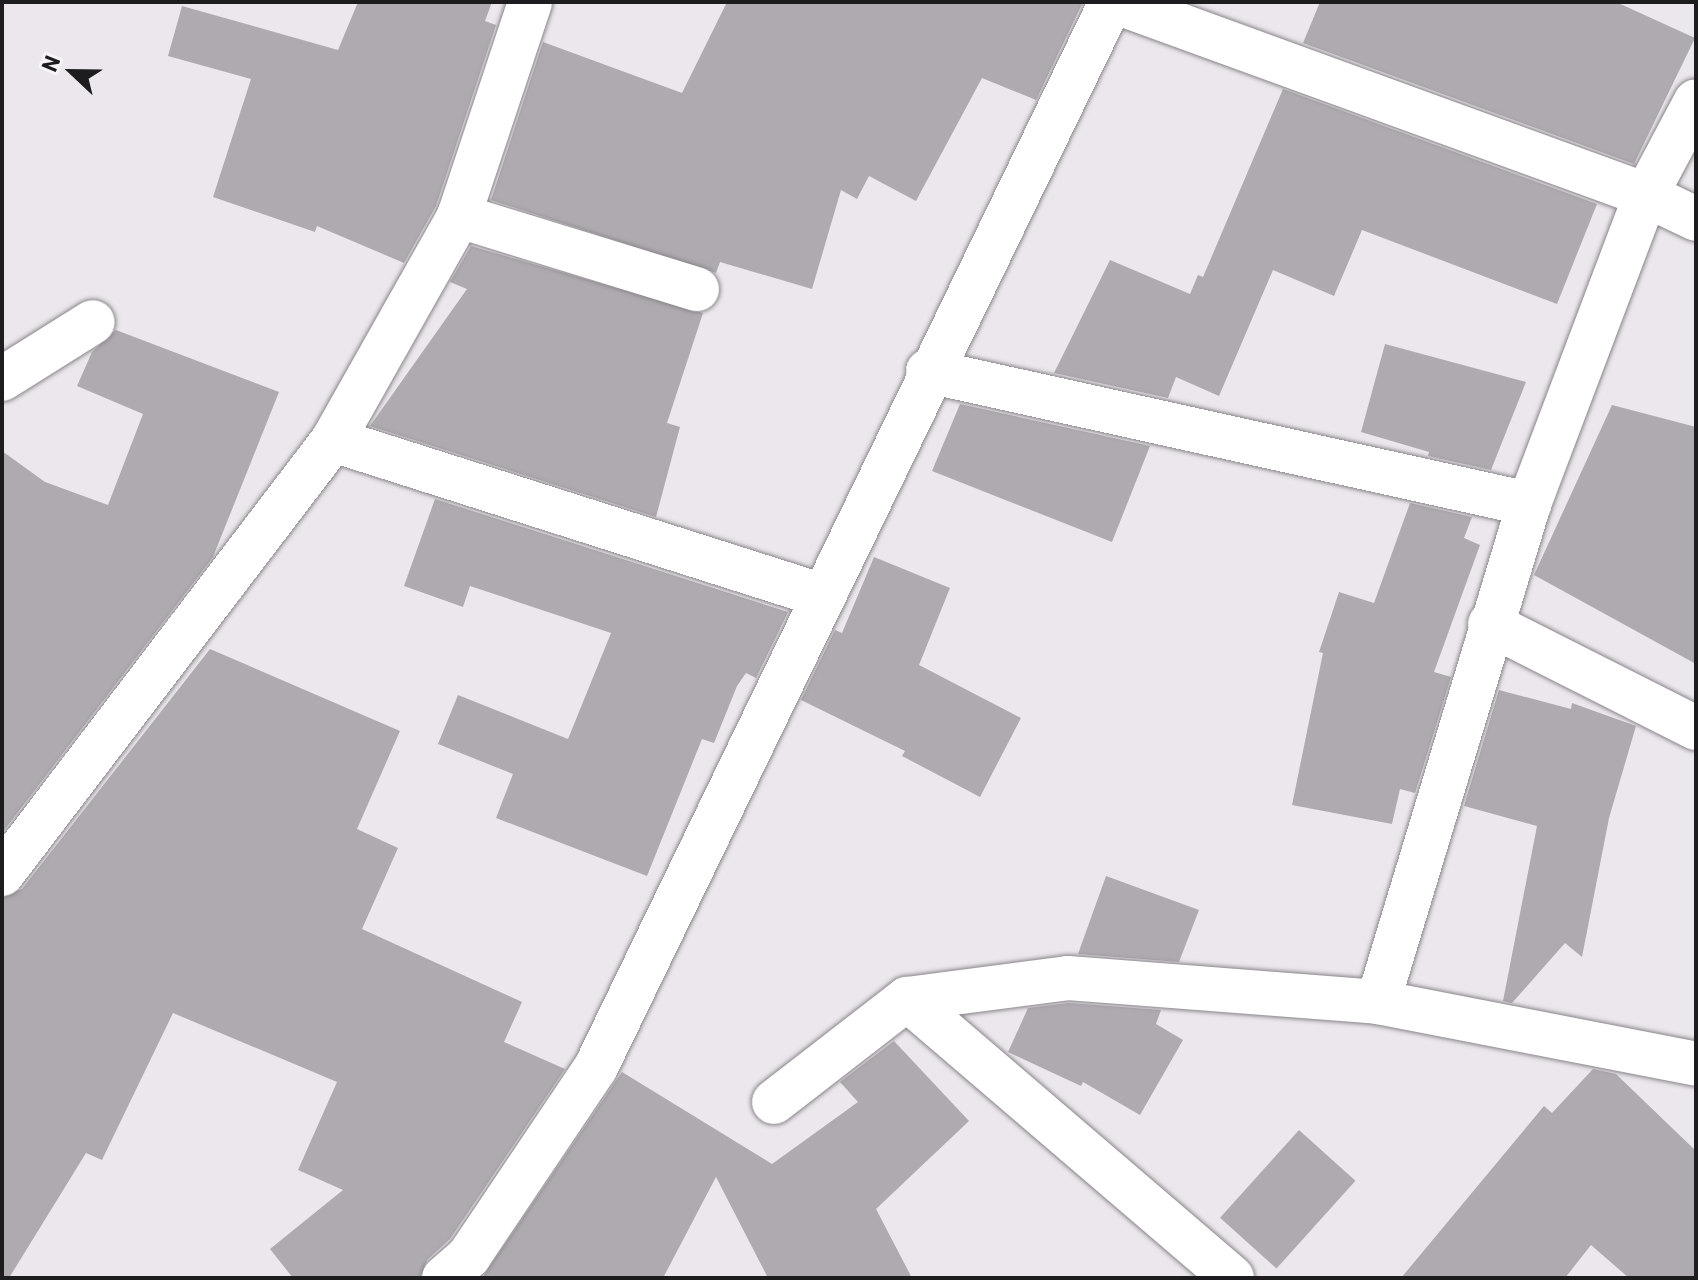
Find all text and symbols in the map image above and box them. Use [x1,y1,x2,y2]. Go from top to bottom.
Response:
north arrow [32,32,112,112]
text: N [35,51,65,75]

